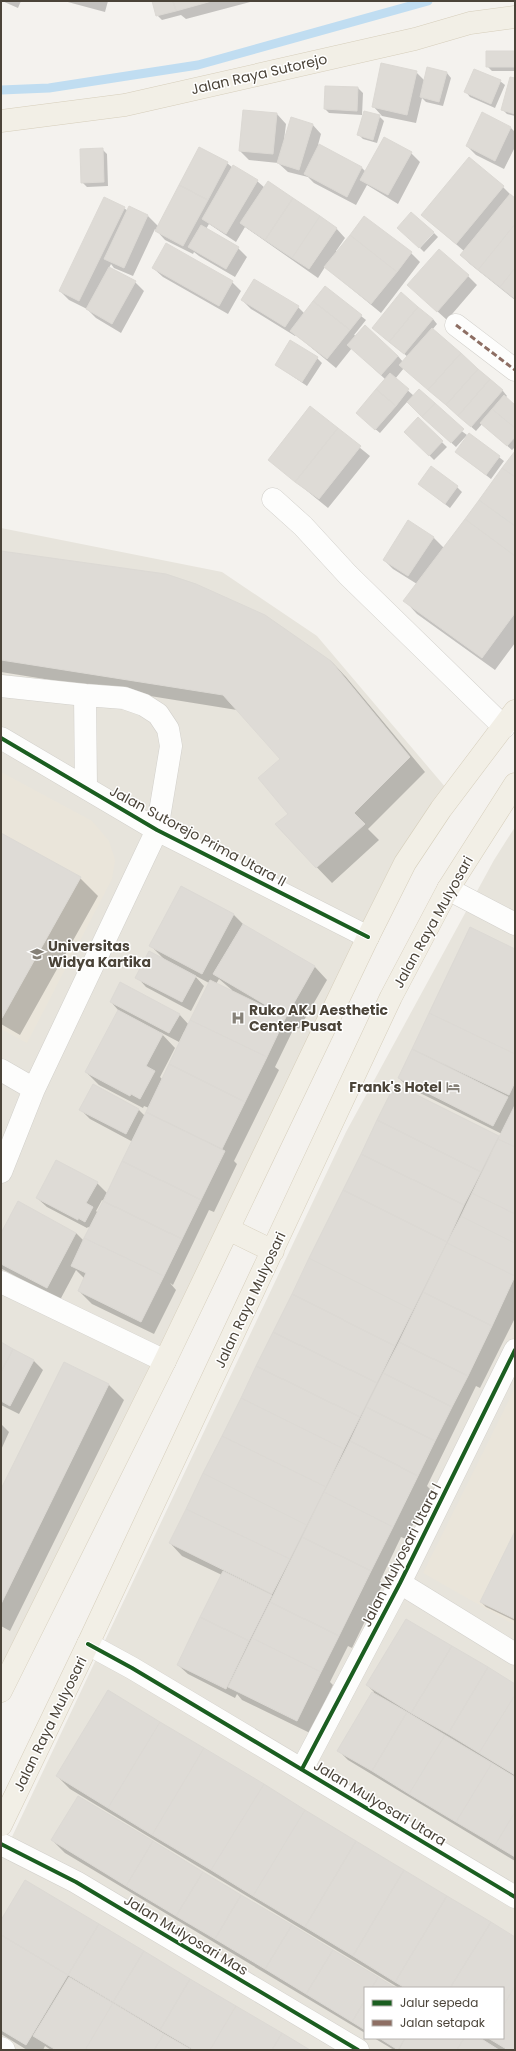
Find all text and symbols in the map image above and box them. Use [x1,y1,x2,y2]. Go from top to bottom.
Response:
street label: Jalan Raya Sutorejo [189,49,329,99]
street label: Jalan Sutorejo Prima Utara II [106,781,290,891]
street label: Jalan Raya Mulyosari [388,852,478,992]
place label: Universitas Widya Kartika [48,936,151,972]
school or university icon: Universitas Widya Kartika [29,946,45,962]
place label: Ruko AKJ Aesthetic Center Pusat [249,1000,389,1036]
hospital icon: Ruko AKJ Aesthetic Center Pusat [230,1010,246,1026]
place label: Frank's Hotel [349,1077,442,1097]
hotel icon: Frank's Hotel [445,1079,461,1095]
street label: Jalan Raya Mulyosari [210,1229,290,1371]
street label: Jalan Mulyosari Utara I [356,1480,446,1630]
street label: Jalan Raya Mulyosari [9,1653,91,1795]
street label: Jalan Mulyosari Utara [310,1755,450,1851]
street label: Jalan Mulyosari Mas [120,1890,252,1980]
legend [364,1987,504,2039]
text: Jalur sepeda [400,1994,478,2011]
text: Jalan setapak [400,2014,486,2031]

